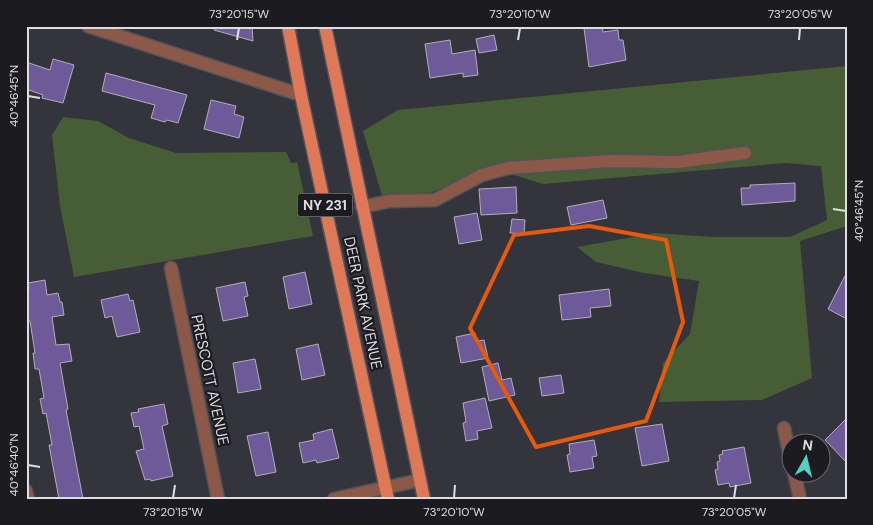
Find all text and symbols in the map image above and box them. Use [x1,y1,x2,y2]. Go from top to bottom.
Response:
text: 73°20'15"W [209,6,269,22]
text: 73°20'10"W [489,6,551,22]
text: 73°20'05"W [768,6,833,22]
text: 40°46'45"N [6,65,22,127]
text: 40°46'45"N [851,180,867,242]
road number: NY 231 [298,194,352,216]
street label: DEER PARK AVENUE [339,235,387,371]
street label: PRESCOTT AVENUE [186,313,234,447]
north arrow [780,432,830,482]
text: 40°46'40"N [6,434,22,496]
text: N [801,436,814,455]
text: 73°20'15"W [143,504,203,520]
text: 73°20'10"W [423,504,485,520]
text: 73°20'05"W [702,504,767,520]

